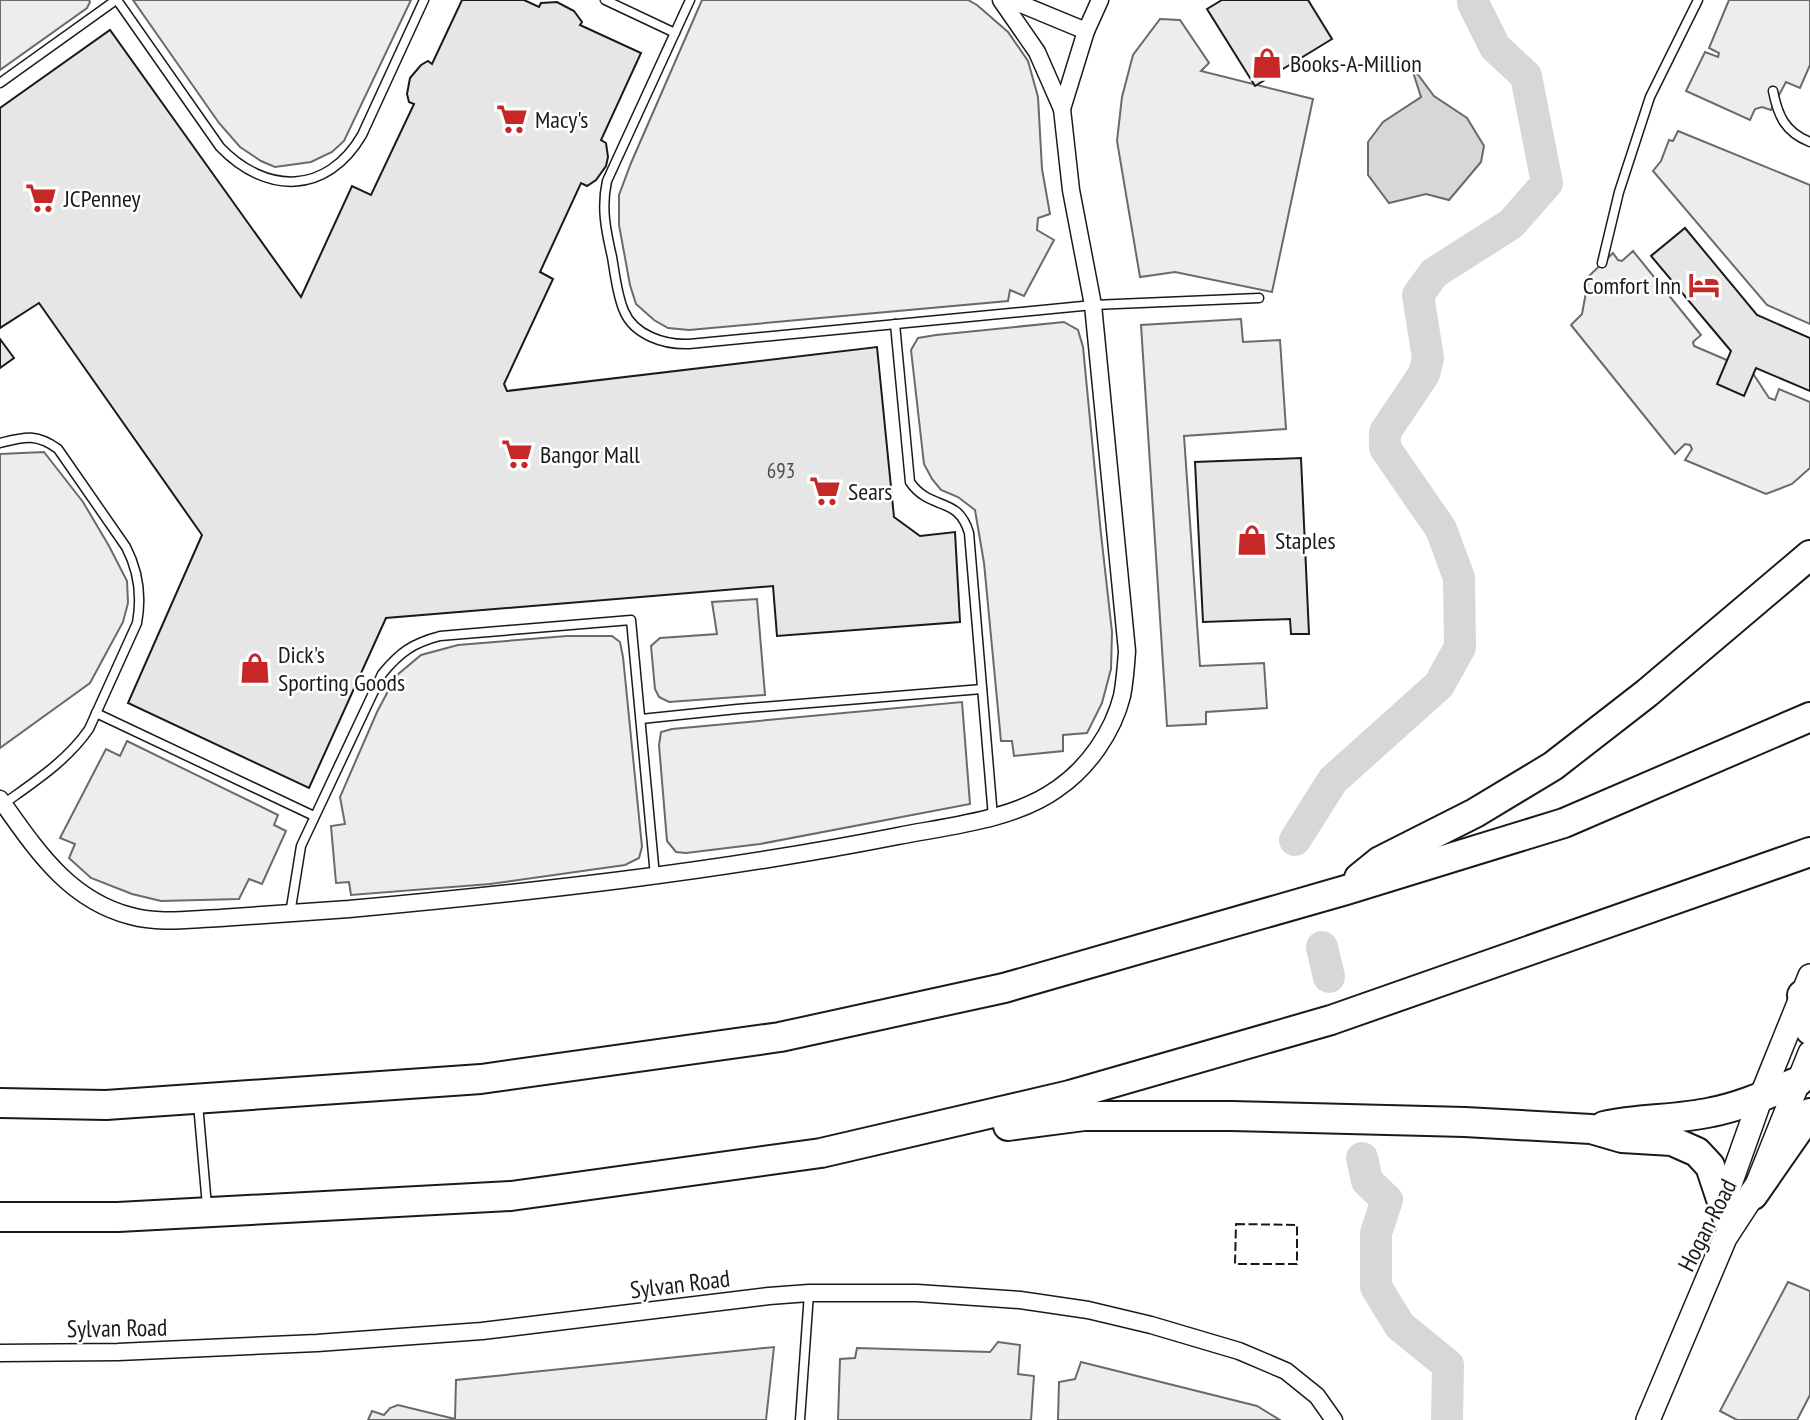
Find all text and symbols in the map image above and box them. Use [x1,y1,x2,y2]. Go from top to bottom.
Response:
shop icon: Books-A-Million [1250,46,1284,80]
place label: Books-A-Million [1290,48,1422,79]
supermarket icon: Macy's [495,102,529,136]
place label: Macy's [535,104,588,135]
supermarket icon: JCPenney [24,181,58,215]
place label: JCPenney [63,183,140,214]
hotel icon: Comfort Inn [1687,268,1721,302]
place label: Comfort Inn [1583,270,1681,301]
supermarket icon: Bangor Mall [500,437,534,471]
place label: Bangor Mall [540,439,640,470]
house number: 693 [767,457,795,484]
supermarket icon: Sears [808,474,842,508]
place label: Sears [848,476,892,507]
shop icon: Staples [1235,523,1269,557]
place label: Staples [1275,525,1336,556]
place label: Dick's Sporting Goods [278,639,405,698]
shop icon: Dick's Sporting Goods [238,651,272,685]
street label: Hogan Road [1671,1174,1743,1276]
street label: Sylvan Road [628,1262,732,1306]
street label: Sylvan Road [67,1312,167,1344]

